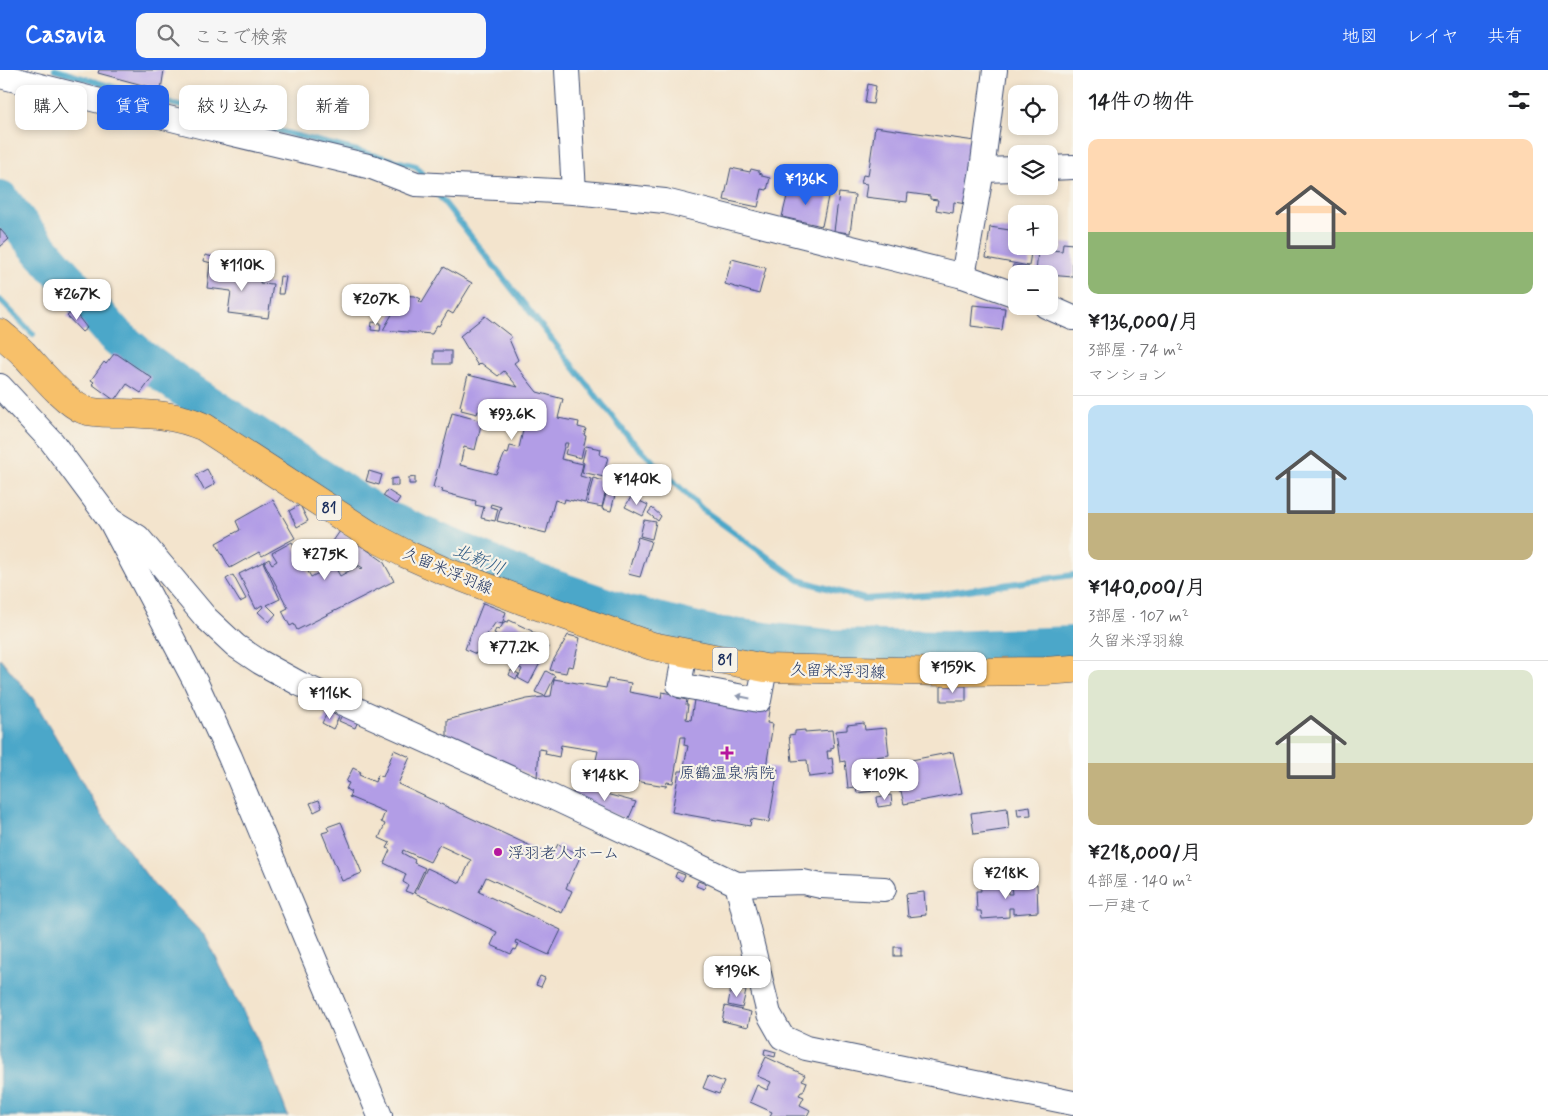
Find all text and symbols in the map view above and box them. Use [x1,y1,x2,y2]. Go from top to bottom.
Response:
search box [136,13,486,58]
text: Casavia [25,20,106,51]
icon: search [154,21,182,49]
text: ここで検索 [194,25,289,50]
text: 地図 [1342,25,1378,49]
text: レイヤ [1406,25,1459,49]
text: 共有 [1487,25,1523,49]
chip: 購入 [15,85,87,130]
chip: 賃貸 [97,85,169,130]
chip: 絞り込み [179,85,287,130]
chip: 新着 [297,85,369,130]
map controls [1008,85,1058,315]
button: locate [1008,85,1058,135]
icon: filters [1505,86,1533,114]
text: 14件の物件 [1088,88,1194,116]
button: layers [1008,145,1058,195]
pin: ¥136K [771,164,841,206]
text: ¥136K [785,169,827,190]
icon: home [1266,172,1356,262]
button: + [1008,205,1058,255]
pin: ¥110K [207,250,277,292]
text: ¥110K [220,255,264,276]
button: − [1008,265,1058,315]
pin: ¥267K [42,278,112,321]
text: ¥267K [54,284,100,305]
pin: ¥207K [341,284,411,326]
text: ¥207K [353,289,399,310]
text: ¥136,000/月 [1088,308,1199,336]
text: 3部屋 · 74 m² [1088,340,1183,361]
text: マンション [1088,365,1167,386]
pin: ¥93.6K [471,398,553,441]
text: ¥93.6K [489,404,535,425]
icon: home [1266,437,1356,527]
pin: ¥140K [602,464,672,506]
text: ¥140K [614,469,661,490]
road number: 81 [316,496,342,520]
pin: ¥275K [290,538,360,581]
water label: 北新川 [449,538,508,582]
street label: 久留米浮羽線 [399,543,496,600]
text: ¥275K [302,544,348,565]
text: ¥140,000/月 [1088,574,1206,602]
text: 3部屋 · 107 m² [1088,606,1189,627]
text: 久留米浮羽線 [1088,631,1184,652]
pin: ¥77.2K [473,632,555,674]
text: ¥77.2K [489,637,539,658]
road number: 81 [712,648,738,672]
pin: ¥159K [918,652,988,694]
text: ¥159K [931,657,975,678]
street label: 久留米浮羽線 [790,659,886,684]
pin: ¥116K [295,678,365,720]
text: ¥116K [309,683,351,704]
one-way arrow [736,693,751,701]
icon: home [1266,702,1356,792]
marker: 原鶴温泉病院 [720,746,734,760]
pin: ¥109K [850,758,920,801]
pin: ¥148K [570,760,640,802]
place label: 原鶴温泉病院 [679,763,775,784]
text: ¥109K [862,764,908,785]
text: ¥148K [582,765,628,786]
text: ¥218,000/月 [1088,839,1202,867]
place label: 浮羽老人ホーム [508,843,619,864]
marker: 浮羽老人ホーム [492,846,504,858]
pin: ¥218K [971,858,1041,900]
text: ¥218K [984,863,1028,884]
text: 4部屋 · 140 m² [1088,871,1192,892]
text: 一戸建て [1088,896,1152,917]
pin: ¥196K [702,956,772,998]
text: ¥196K [715,961,759,982]

